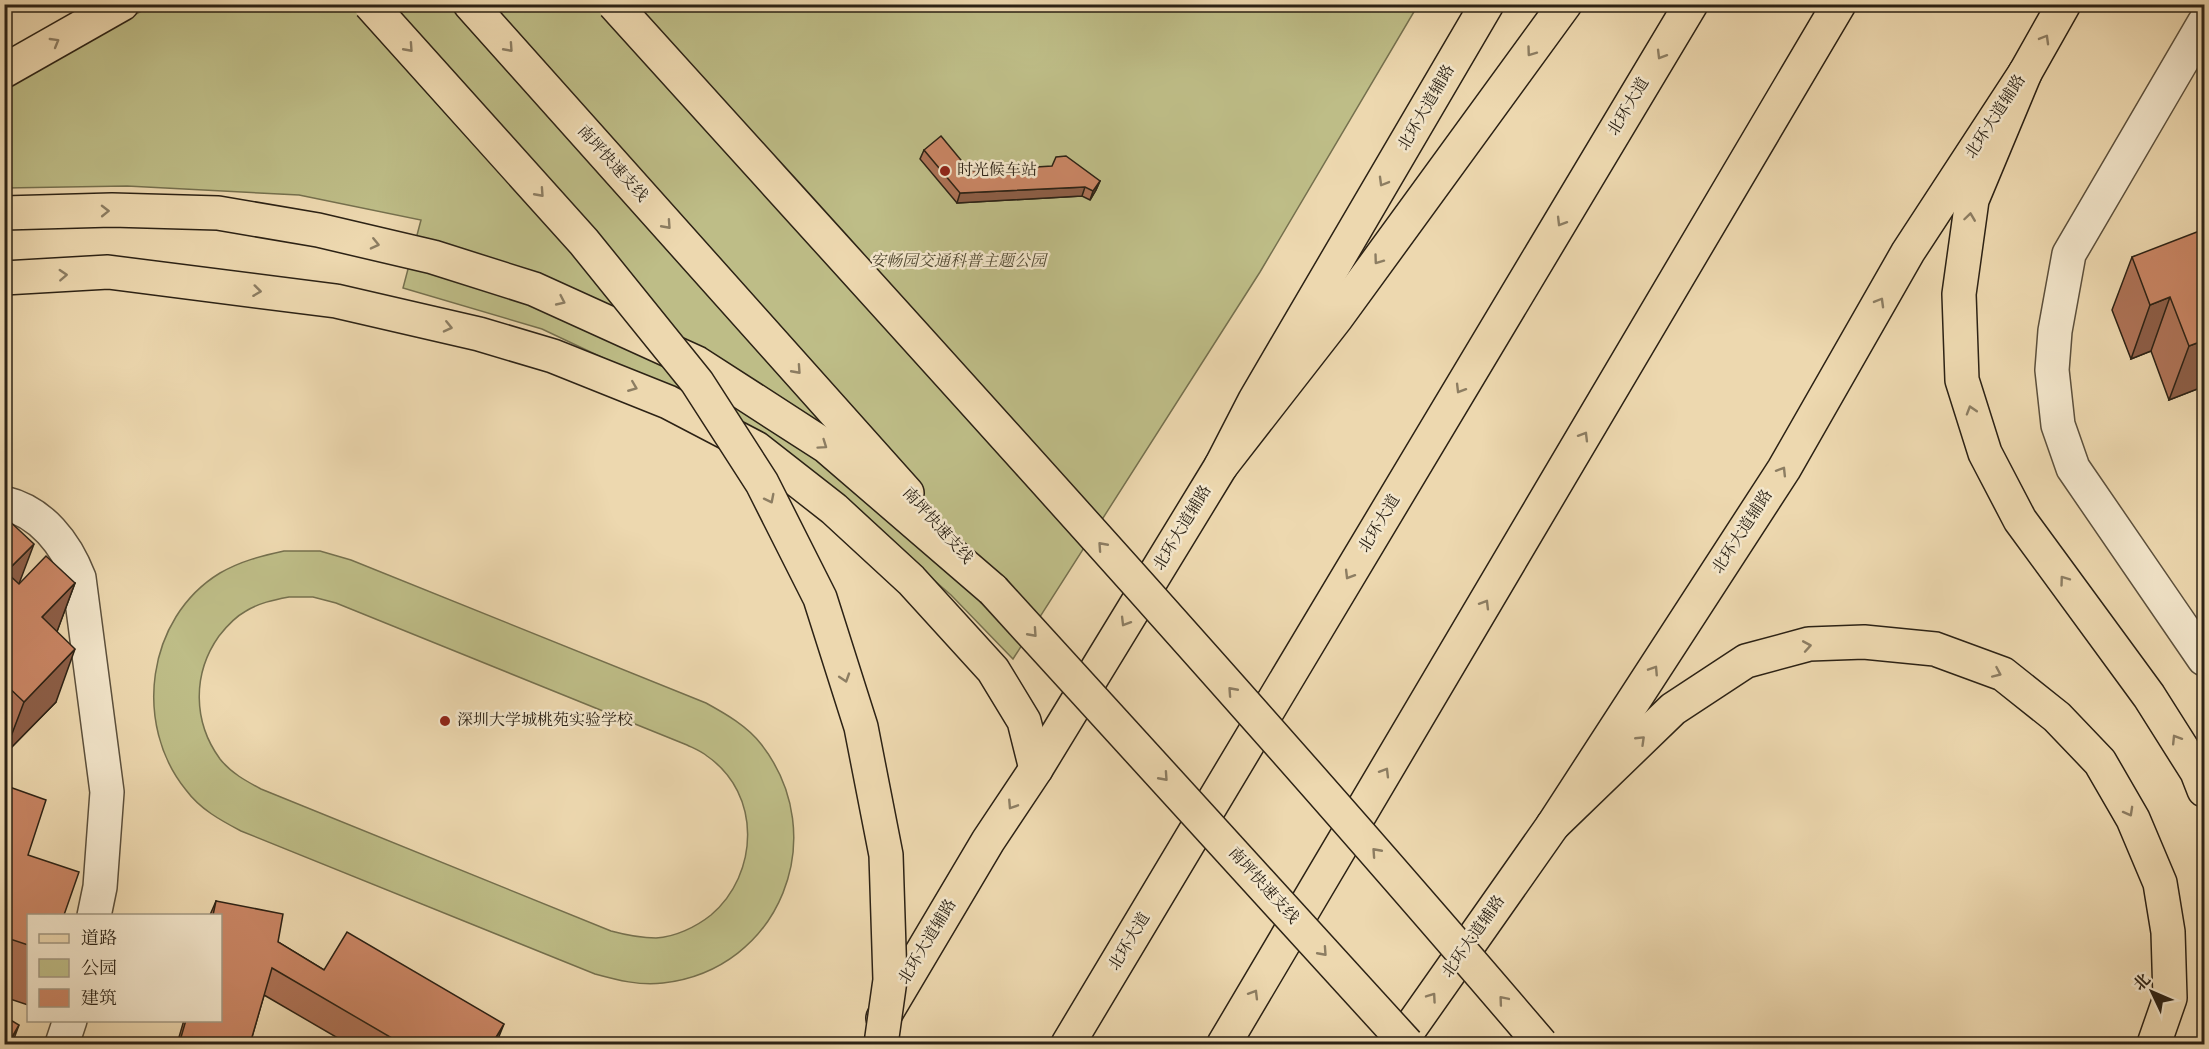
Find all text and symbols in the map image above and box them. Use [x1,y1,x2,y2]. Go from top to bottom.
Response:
one-way arrow [2037,35,2049,45]
one-way arrow [49,38,59,49]
one-way arrow [402,41,413,52]
one-way arrow [502,41,513,52]
one-way arrow [1527,45,1538,56]
one-way arrow [1656,49,1668,59]
street label: 北环大道辅路 [1393,61,1461,155]
street label: 北环大道辅路 [1961,71,2031,163]
street label: 北环大道 [1603,74,1655,140]
street label: 南坪快速支线 [572,121,652,207]
place label: 时光候车站 [957,160,1037,182]
marker: 时光候车站 [938,164,952,178]
one-way arrow [1379,176,1391,186]
one-way arrow [533,186,544,196]
one-way arrow [100,204,109,217]
one-way arrow [1963,212,1975,221]
one-way arrow [1556,216,1568,226]
one-way arrow [660,218,671,228]
one-way arrow [370,236,380,249]
park label: 安畅园交通科普主题公园 [870,251,1049,273]
one-way arrow [1374,253,1385,264]
one-way arrow [58,268,67,281]
one-way arrow [252,284,261,297]
one-way arrow [555,294,566,306]
one-way arrow [1872,297,1884,308]
one-way arrow [443,319,453,332]
one-way arrow [790,363,801,374]
one-way arrow [627,380,638,392]
one-way arrow [1456,383,1468,393]
one-way arrow [1966,405,1978,416]
one-way arrow [1576,432,1588,442]
one-way arrow [817,438,828,449]
one-way arrow [1775,466,1786,477]
street label: 北环大道辅路 [1149,481,1217,575]
street label: 南坪快速支线 [897,483,977,569]
street label: 北环大道辅路 [1708,486,1778,578]
street label: 北环大道 [1354,491,1406,557]
one-way arrow [763,492,774,503]
one-way arrow [1098,542,1109,553]
one-way arrow [1345,569,1357,579]
one-way arrow [2060,575,2071,586]
one-way arrow [1477,600,1489,610]
one-way arrow [1121,616,1133,626]
one-way arrow [1026,626,1037,637]
one-way arrow [1802,640,1812,653]
one-way arrow [1646,665,1657,676]
one-way arrow [1991,665,2002,677]
one-way arrow [838,672,851,683]
one-way arrow [1228,687,1239,698]
place label: 深圳大学城桃苑实验学校 [457,710,633,732]
marker: 深圳大学城桃苑实验学校 [438,714,452,728]
one-way arrow [2171,735,2183,745]
one-way arrow [1634,736,1644,747]
one-way arrow [1378,768,1390,778]
one-way arrow [1157,770,1168,781]
one-way arrow [1007,799,1019,809]
one-way arrow [2122,806,2133,816]
street label: 南坪快速支线 [1223,843,1303,929]
one-way arrow [1372,848,1383,859]
street label: 北环大道辅路 [1437,891,1511,983]
street label: 北环大道辅路 [894,895,962,989]
street label: 北环大道 [1104,909,1156,975]
legend [27,914,222,1022]
text: 道路 [81,927,117,952]
one-way arrow [1316,945,1327,956]
text: 公园 [81,957,117,982]
north arrow [2122,962,2182,1022]
text: 北 [2129,970,2156,996]
text: 建筑 [81,987,117,1012]
one-way arrow [1247,990,1259,1000]
one-way arrow [1425,992,1436,1003]
one-way arrow [1499,996,1510,1007]

